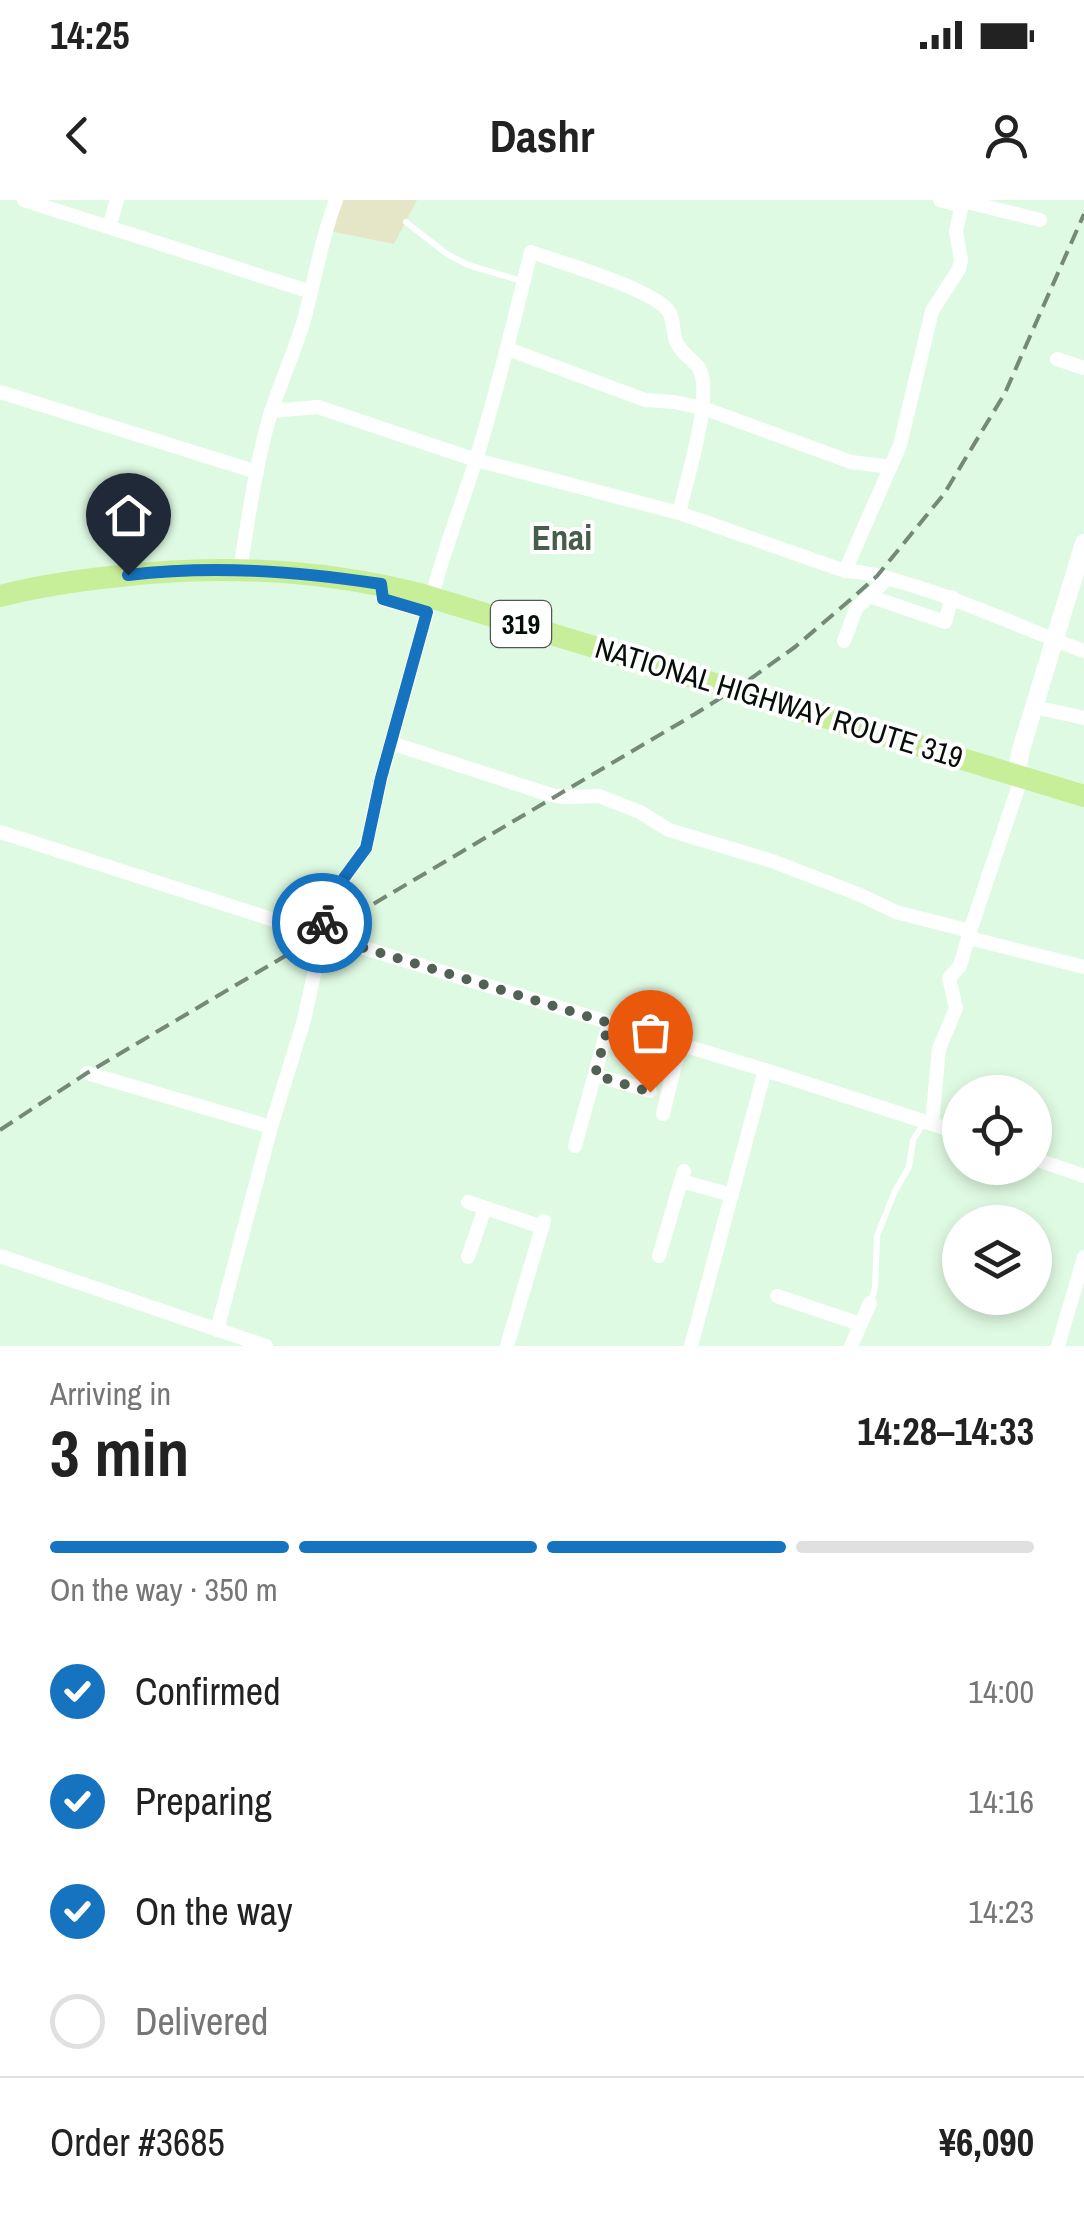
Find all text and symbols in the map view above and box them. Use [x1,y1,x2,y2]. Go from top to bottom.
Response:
text: 14:25 [50,10,130,61]
text: Dashr [490,105,594,166]
icon: back [50,108,105,163]
icon: person [979,108,1034,163]
pin [86,473,171,576]
icon: home [101,488,156,543]
district label: Enai [532,514,592,561]
road number: 319 [491,601,551,647]
street label: NATIONAL HIGHWAY ROUTE 319 [591,627,968,777]
courier [272,873,372,973]
icon: bike [295,896,350,951]
pin [608,990,693,1093]
icon: bag [623,1005,678,1060]
map controls [942,1075,1052,1315]
button: locate [942,1075,1052,1185]
button: layers [942,1205,1052,1315]
text: Arriving in [50,1372,171,1415]
text: 14:28–14:33 [857,1406,1034,1457]
text: 3 min [50,1409,189,1496]
text: On the way · 350 m [50,1568,278,1611]
icon: check [50,1664,105,1719]
text: Confirmed [135,1666,280,1717]
text: 14:00 [968,1670,1034,1713]
icon: check [50,1774,105,1829]
text: Preparing [135,1776,272,1827]
text: 14:16 [968,1780,1034,1823]
icon: check [50,1884,105,1939]
text: On the way [135,1886,293,1937]
text: 14:23 [968,1890,1034,1933]
text: Delivered [135,1996,268,2047]
text: Order #3685 [50,2117,225,2168]
text: ¥6,090 [939,2117,1034,2168]

